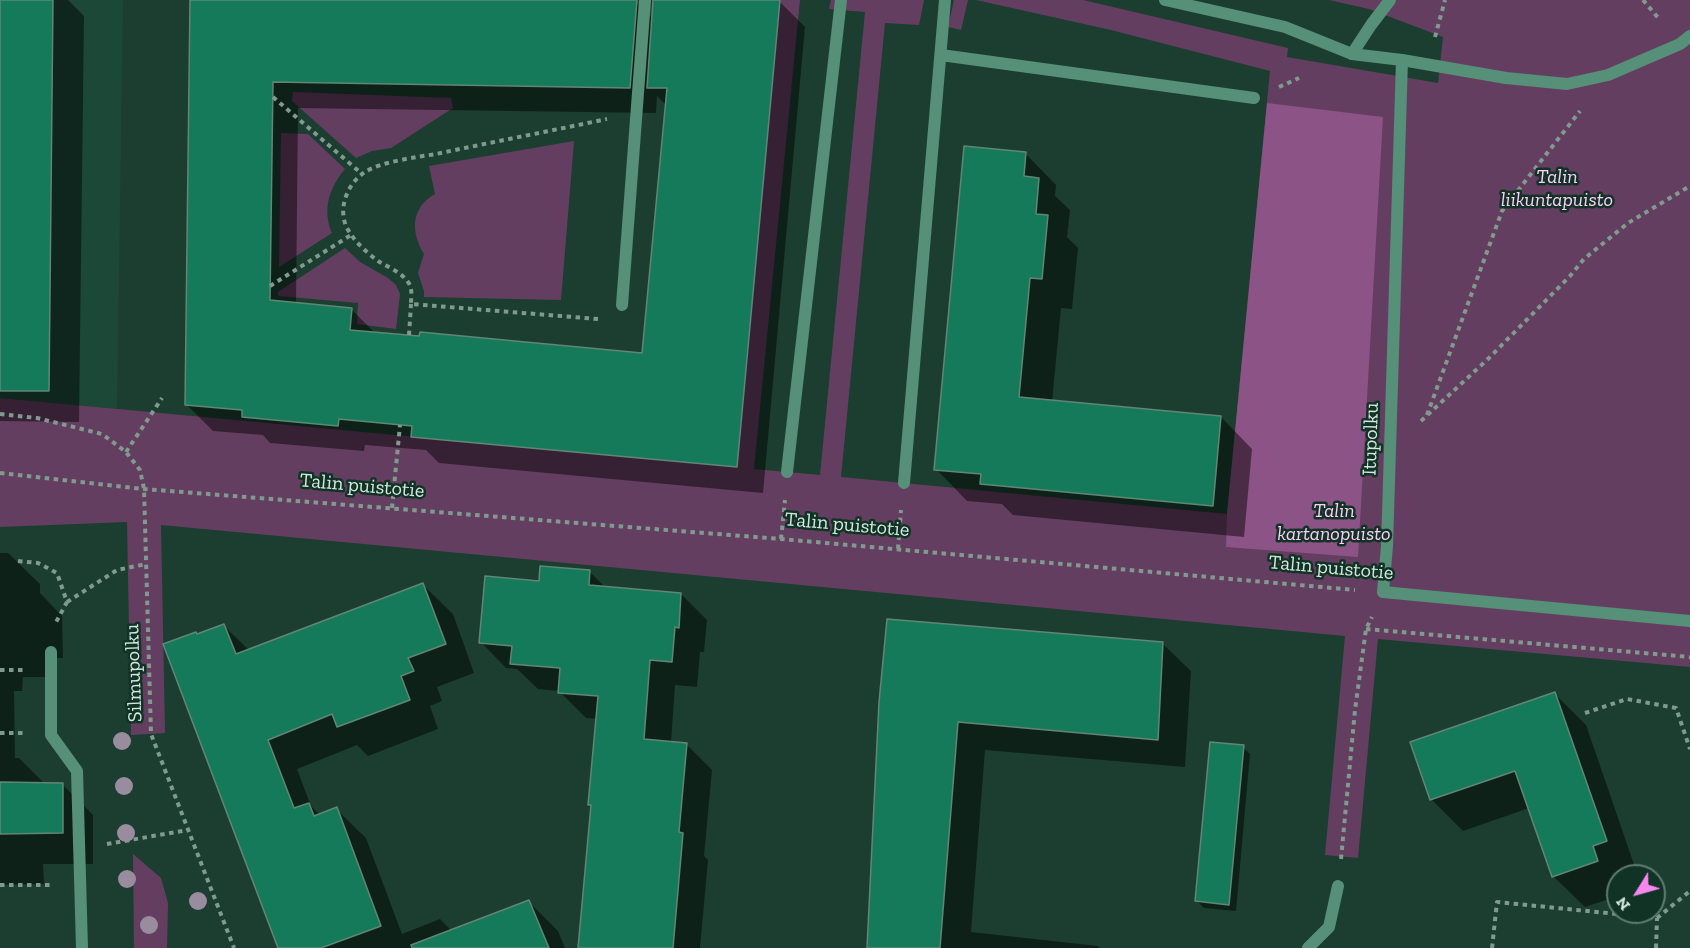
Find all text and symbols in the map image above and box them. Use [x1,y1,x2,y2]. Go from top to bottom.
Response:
park label: Talin liikuntapuisto [1501,165,1613,212]
street label: Itupolku [1358,402,1384,476]
street label: Talin puistotie [299,469,425,503]
park label: Talin kartanopuisto [1277,499,1391,546]
street label: Talin puistotie [784,508,910,542]
street label: Talin puistotie [1268,551,1394,585]
street label: Silmupolku [120,623,148,723]
north arrow [1606,864,1666,924]
text: N [1612,893,1634,915]

